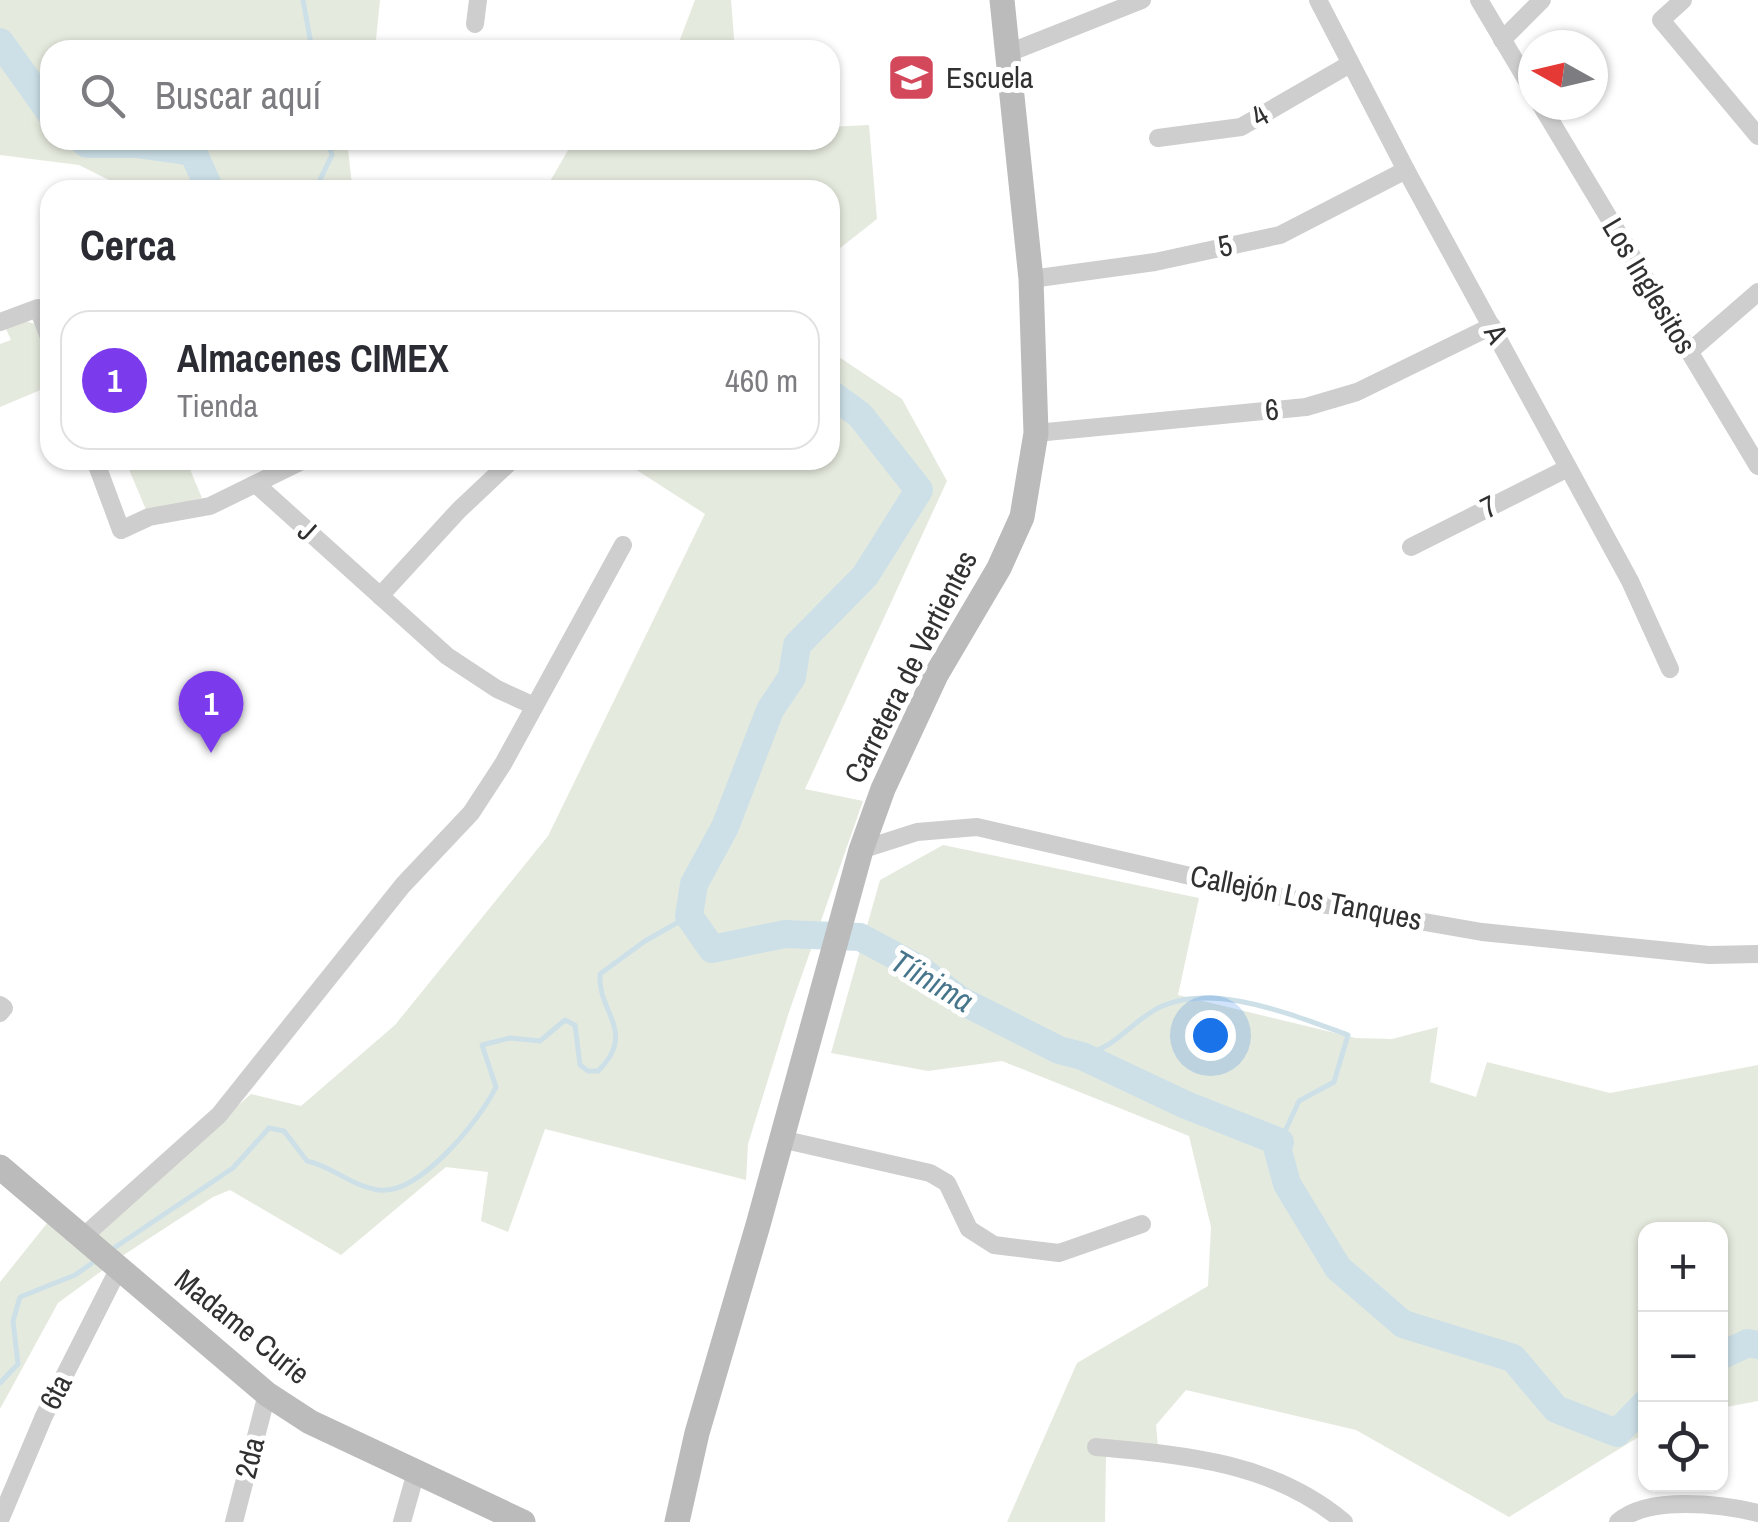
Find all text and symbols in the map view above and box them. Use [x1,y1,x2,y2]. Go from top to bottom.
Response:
north arrow [1518,30,1608,120]
search box [40,40,840,150]
school or university icon: Escuela [885,52,937,104]
place label: Escuela [946,57,1034,97]
icon: search [75,68,130,123]
text: Buscar aquí [155,70,321,121]
street label: 4 [1244,94,1276,136]
street label: Los Inglesitos [1594,210,1706,361]
text: Cerca [80,217,176,273]
street label: 5 [1214,224,1236,266]
street label: A [1475,316,1519,351]
text: Almacenes CIMEX [177,333,449,384]
text: 1 [107,359,122,402]
text: 460 m [725,359,798,402]
text: Tienda [177,384,258,427]
street label: 6 [1263,388,1280,430]
street label: 7 [1473,485,1504,527]
street label: J [290,511,326,549]
street label: Carretera de Vertientes [834,544,986,790]
pin: 1 [178,670,244,753]
street label: Callejón Los Tanques [1187,855,1425,939]
water label: Tíinima [883,939,981,1022]
your location [1185,1010,1236,1061]
map controls [1638,1222,1728,1492]
button: + [1638,1222,1728,1312]
street label: Madame Curie [167,1259,318,1393]
button: − [1638,1312,1728,1402]
street label: 6ta [30,1367,81,1416]
button: locate [1638,1402,1728,1492]
street label: 2da [225,1433,273,1483]

